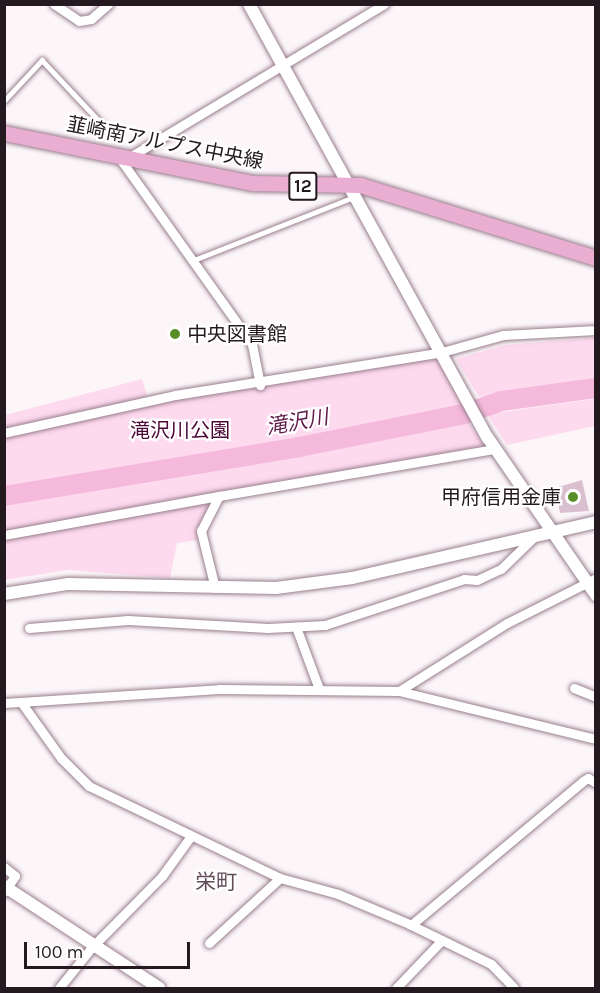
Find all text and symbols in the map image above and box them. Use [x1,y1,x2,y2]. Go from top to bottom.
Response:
street label: 韮崎南アルプス中央線 [65,112,265,174]
road number: 12 [288,171,318,201]
place label: 中央図書館 [187,322,287,346]
marker: 中央図書館 [168,327,182,341]
water label: 滝沢川 [264,404,330,440]
park label: 滝沢川公園 [130,418,230,442]
place label: 甲府信用金庫 [441,485,561,509]
marker: 甲府信用金庫 [566,490,580,504]
district label: 栄町 [195,869,237,895]
scale bar [27,930,194,968]
text: 100 m [35,941,83,963]

